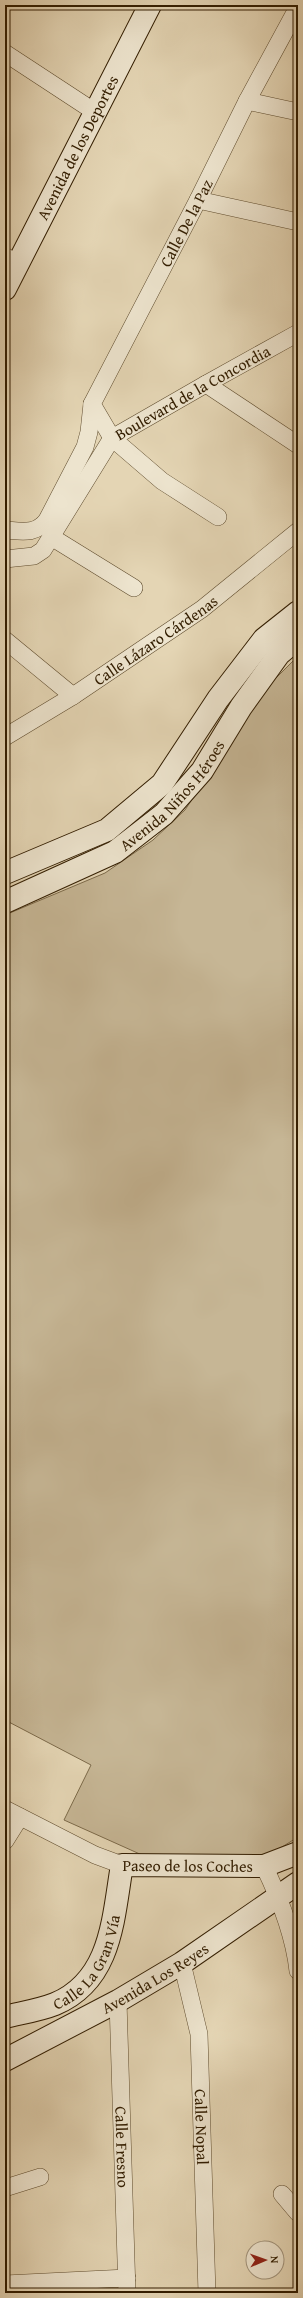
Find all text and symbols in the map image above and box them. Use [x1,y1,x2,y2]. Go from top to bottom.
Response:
street label: Avenida de los Deportes [30,71,124,224]
street label: Calle De la Paz [153,175,219,271]
street label: Boulevard de la Concordia [110,339,275,446]
street label: Calle Lázaro Cárdenas [88,589,223,691]
street label: Avenida Niños Héroes [114,735,230,856]
street label: Paseo de los Coches [122,1853,253,1878]
street label: Calle La Gran Vía [49,1912,126,2016]
street label: Avenida Los Reyes [97,1936,213,2020]
street label: Calle Nopal [189,2089,215,2166]
street label: Calle Fresno [109,2106,136,2188]
north arrow [245,2240,285,2280]
text: N [267,2256,283,2264]

